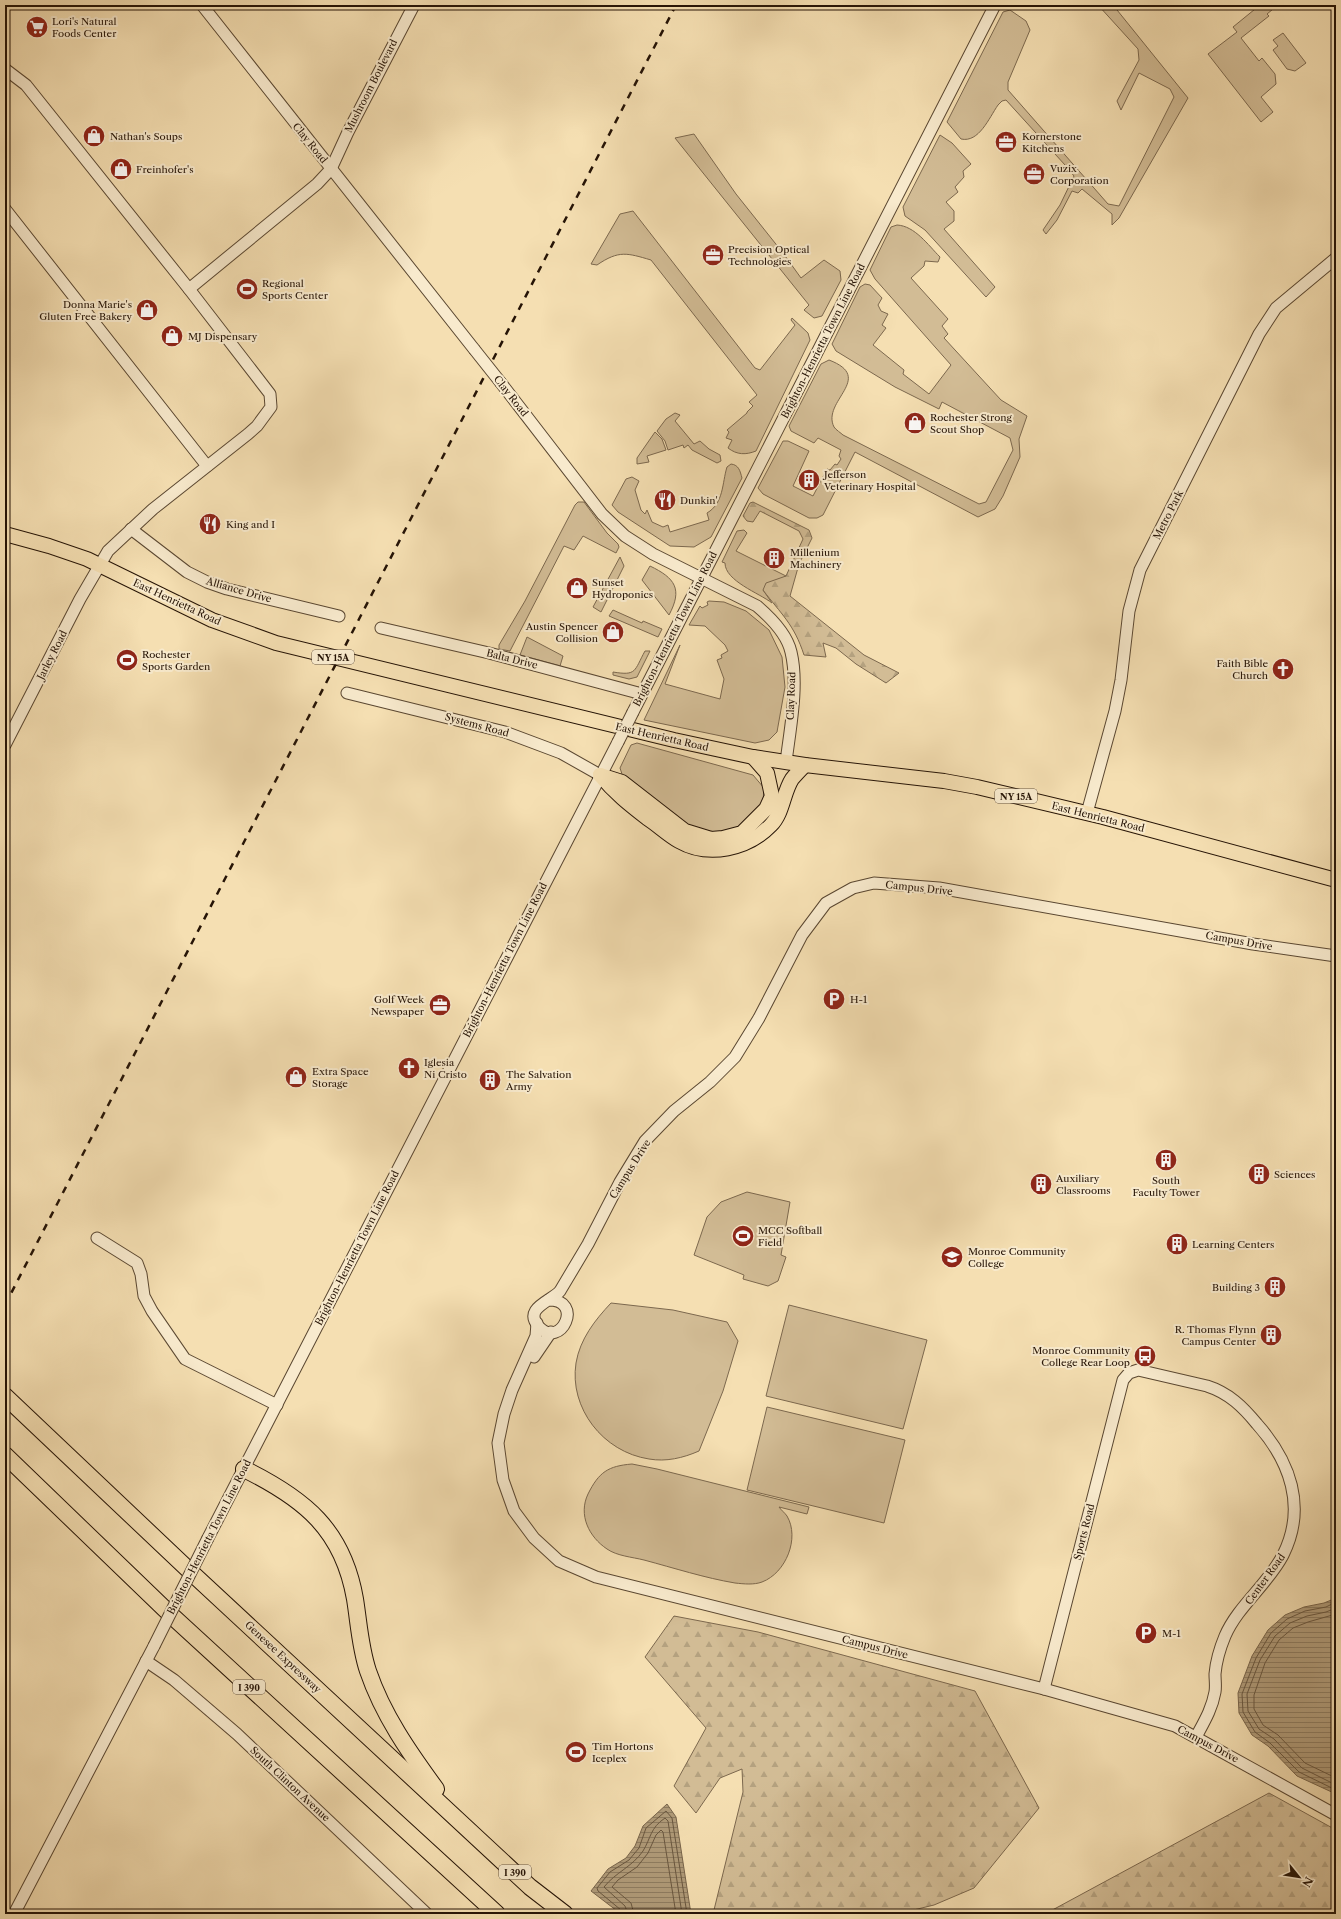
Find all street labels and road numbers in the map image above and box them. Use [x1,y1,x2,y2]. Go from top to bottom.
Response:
street label: Mushroom Boulevard [342,37,400,135]
street label: Clay Road [290,120,330,166]
street label: Brighton-Henrietta Town Line Road [778,261,868,421]
street label: Clay Road [491,373,531,419]
street label: Metro Park [1150,487,1187,542]
street label: Brighton-Henrietta Town Line Road [630,549,720,709]
street label: Alliance Drive [204,574,274,606]
street label: East Henrietta Road [131,576,223,628]
street label: Jarley Road [33,628,70,684]
street label: Balta Drive [485,646,539,672]
road number: NY 15A [312,650,354,664]
street label: Clay Road [784,672,798,720]
street label: Systems Road [444,710,510,740]
street label: East Henrietta Road [614,720,710,754]
road number: NY 15A [995,789,1037,803]
street label: East Henrietta Road [1050,799,1146,835]
street label: Campus Drive [885,878,954,898]
street label: Brighton-Henrietta Town Line Road [460,880,550,1040]
street label: Campus Drive [1205,929,1274,953]
street label: Campus Drive [607,1137,654,1201]
street label: Brighton-Henrietta Town Line Road [312,1168,402,1328]
street label: Brighton-Henrietta Town Line Road [164,1457,254,1617]
street label: Sports Road [1071,1502,1097,1562]
street label: Center Road [1242,1551,1288,1607]
street label: Genesee Expressway [242,1618,324,1696]
street label: Campus Drive [841,1633,910,1662]
road number: I 390 [233,1680,265,1694]
street label: Campus Drive [1175,1722,1241,1766]
street label: South Clinton Avenue [247,1744,333,1825]
road number: I 390 [499,1865,531,1879]

